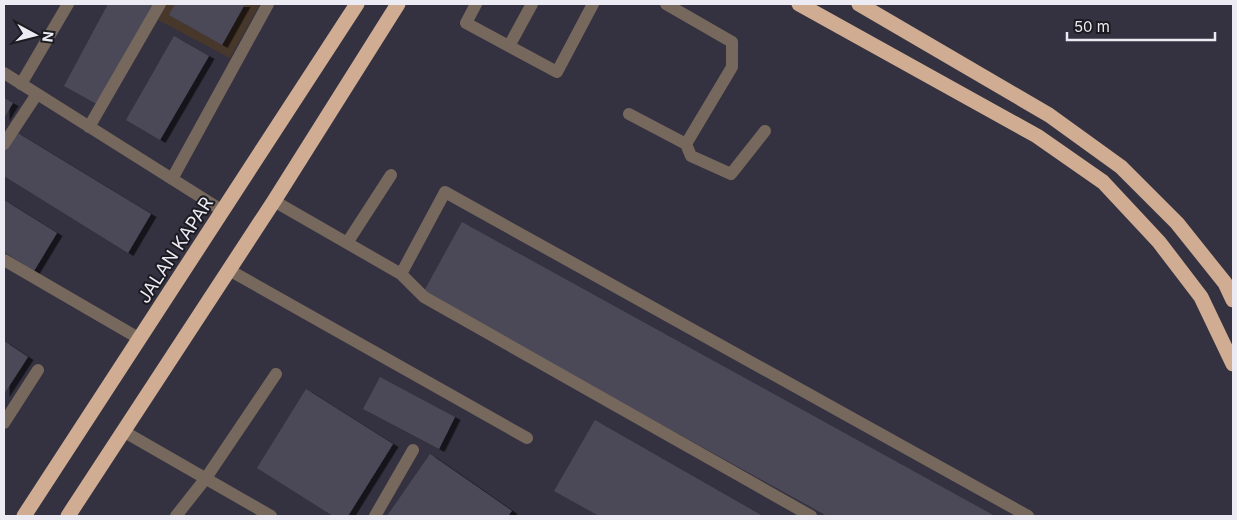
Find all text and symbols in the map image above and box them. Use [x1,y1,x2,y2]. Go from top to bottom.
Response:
north arrow [10,10,60,60]
scale bar [1067,10,1214,42]
text: 50 m [1074,17,1110,36]
text: N [39,30,57,43]
street label: JALAN KAPAR [133,193,217,307]

